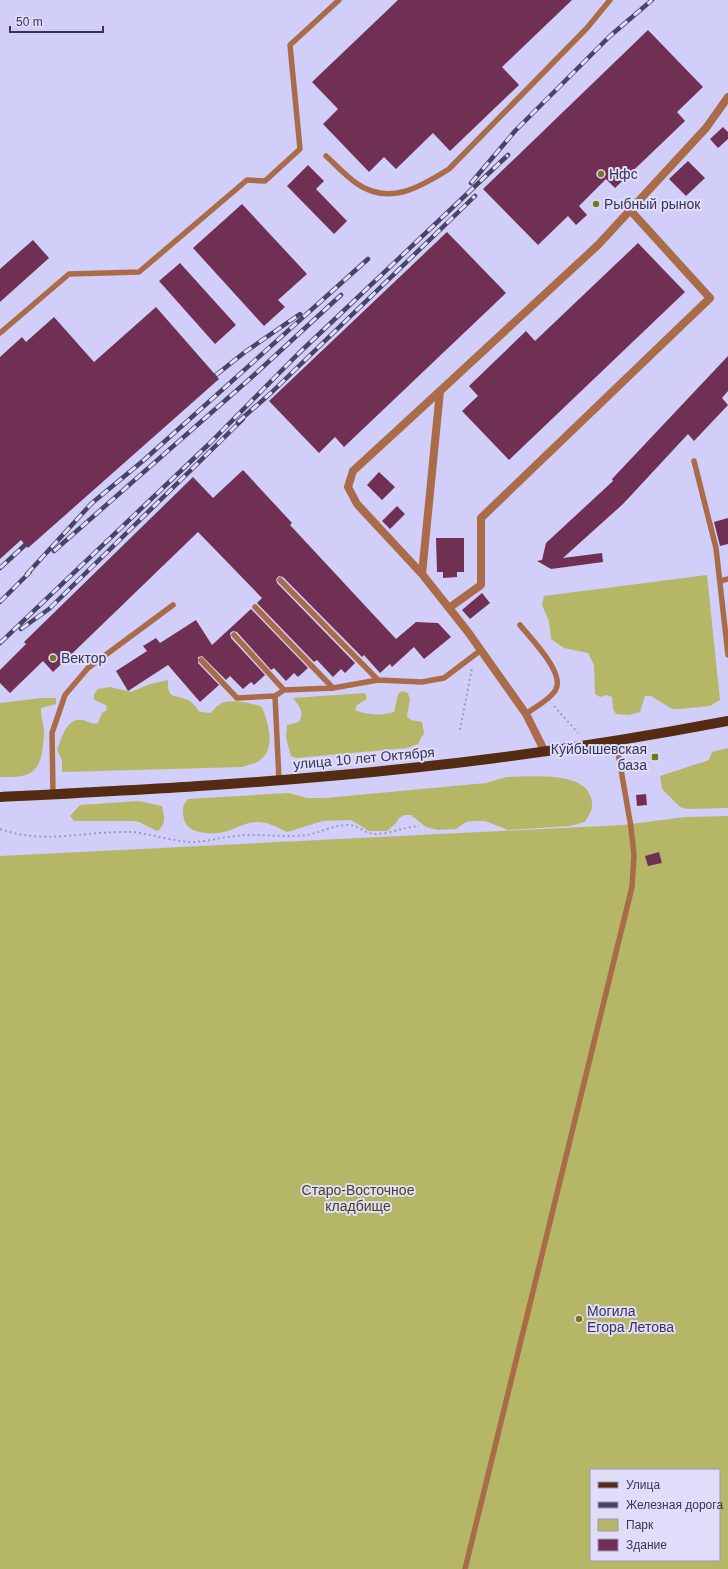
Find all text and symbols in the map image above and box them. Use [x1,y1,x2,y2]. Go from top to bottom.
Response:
scale bar [10,8,103,34]
text: 50 m [16,15,43,29]
place label: Нфс [609,166,638,182]
marker: Нфс [596,169,606,179]
place label: Рыбный рынок [604,196,701,212]
marker: Рыбный рынок [591,199,601,209]
place label: Вектор [61,650,106,666]
marker: Вектор [48,653,58,663]
place label: Куйбышевская база [551,741,647,773]
street label: улица 10 лет Октября [293,744,435,772]
marker: Куйбышевская база [650,752,660,762]
park label: Старо-Восточное кладбище [302,1182,415,1214]
place label: Могила Егора Летова [587,1303,674,1335]
marker: Могила Егора Летова [574,1314,584,1324]
legend [590,1469,720,1561]
text: Улица [626,1478,660,1492]
text: Железная дорога [626,1498,723,1512]
text: Парк [626,1518,654,1532]
text: Здание [626,1538,667,1552]

